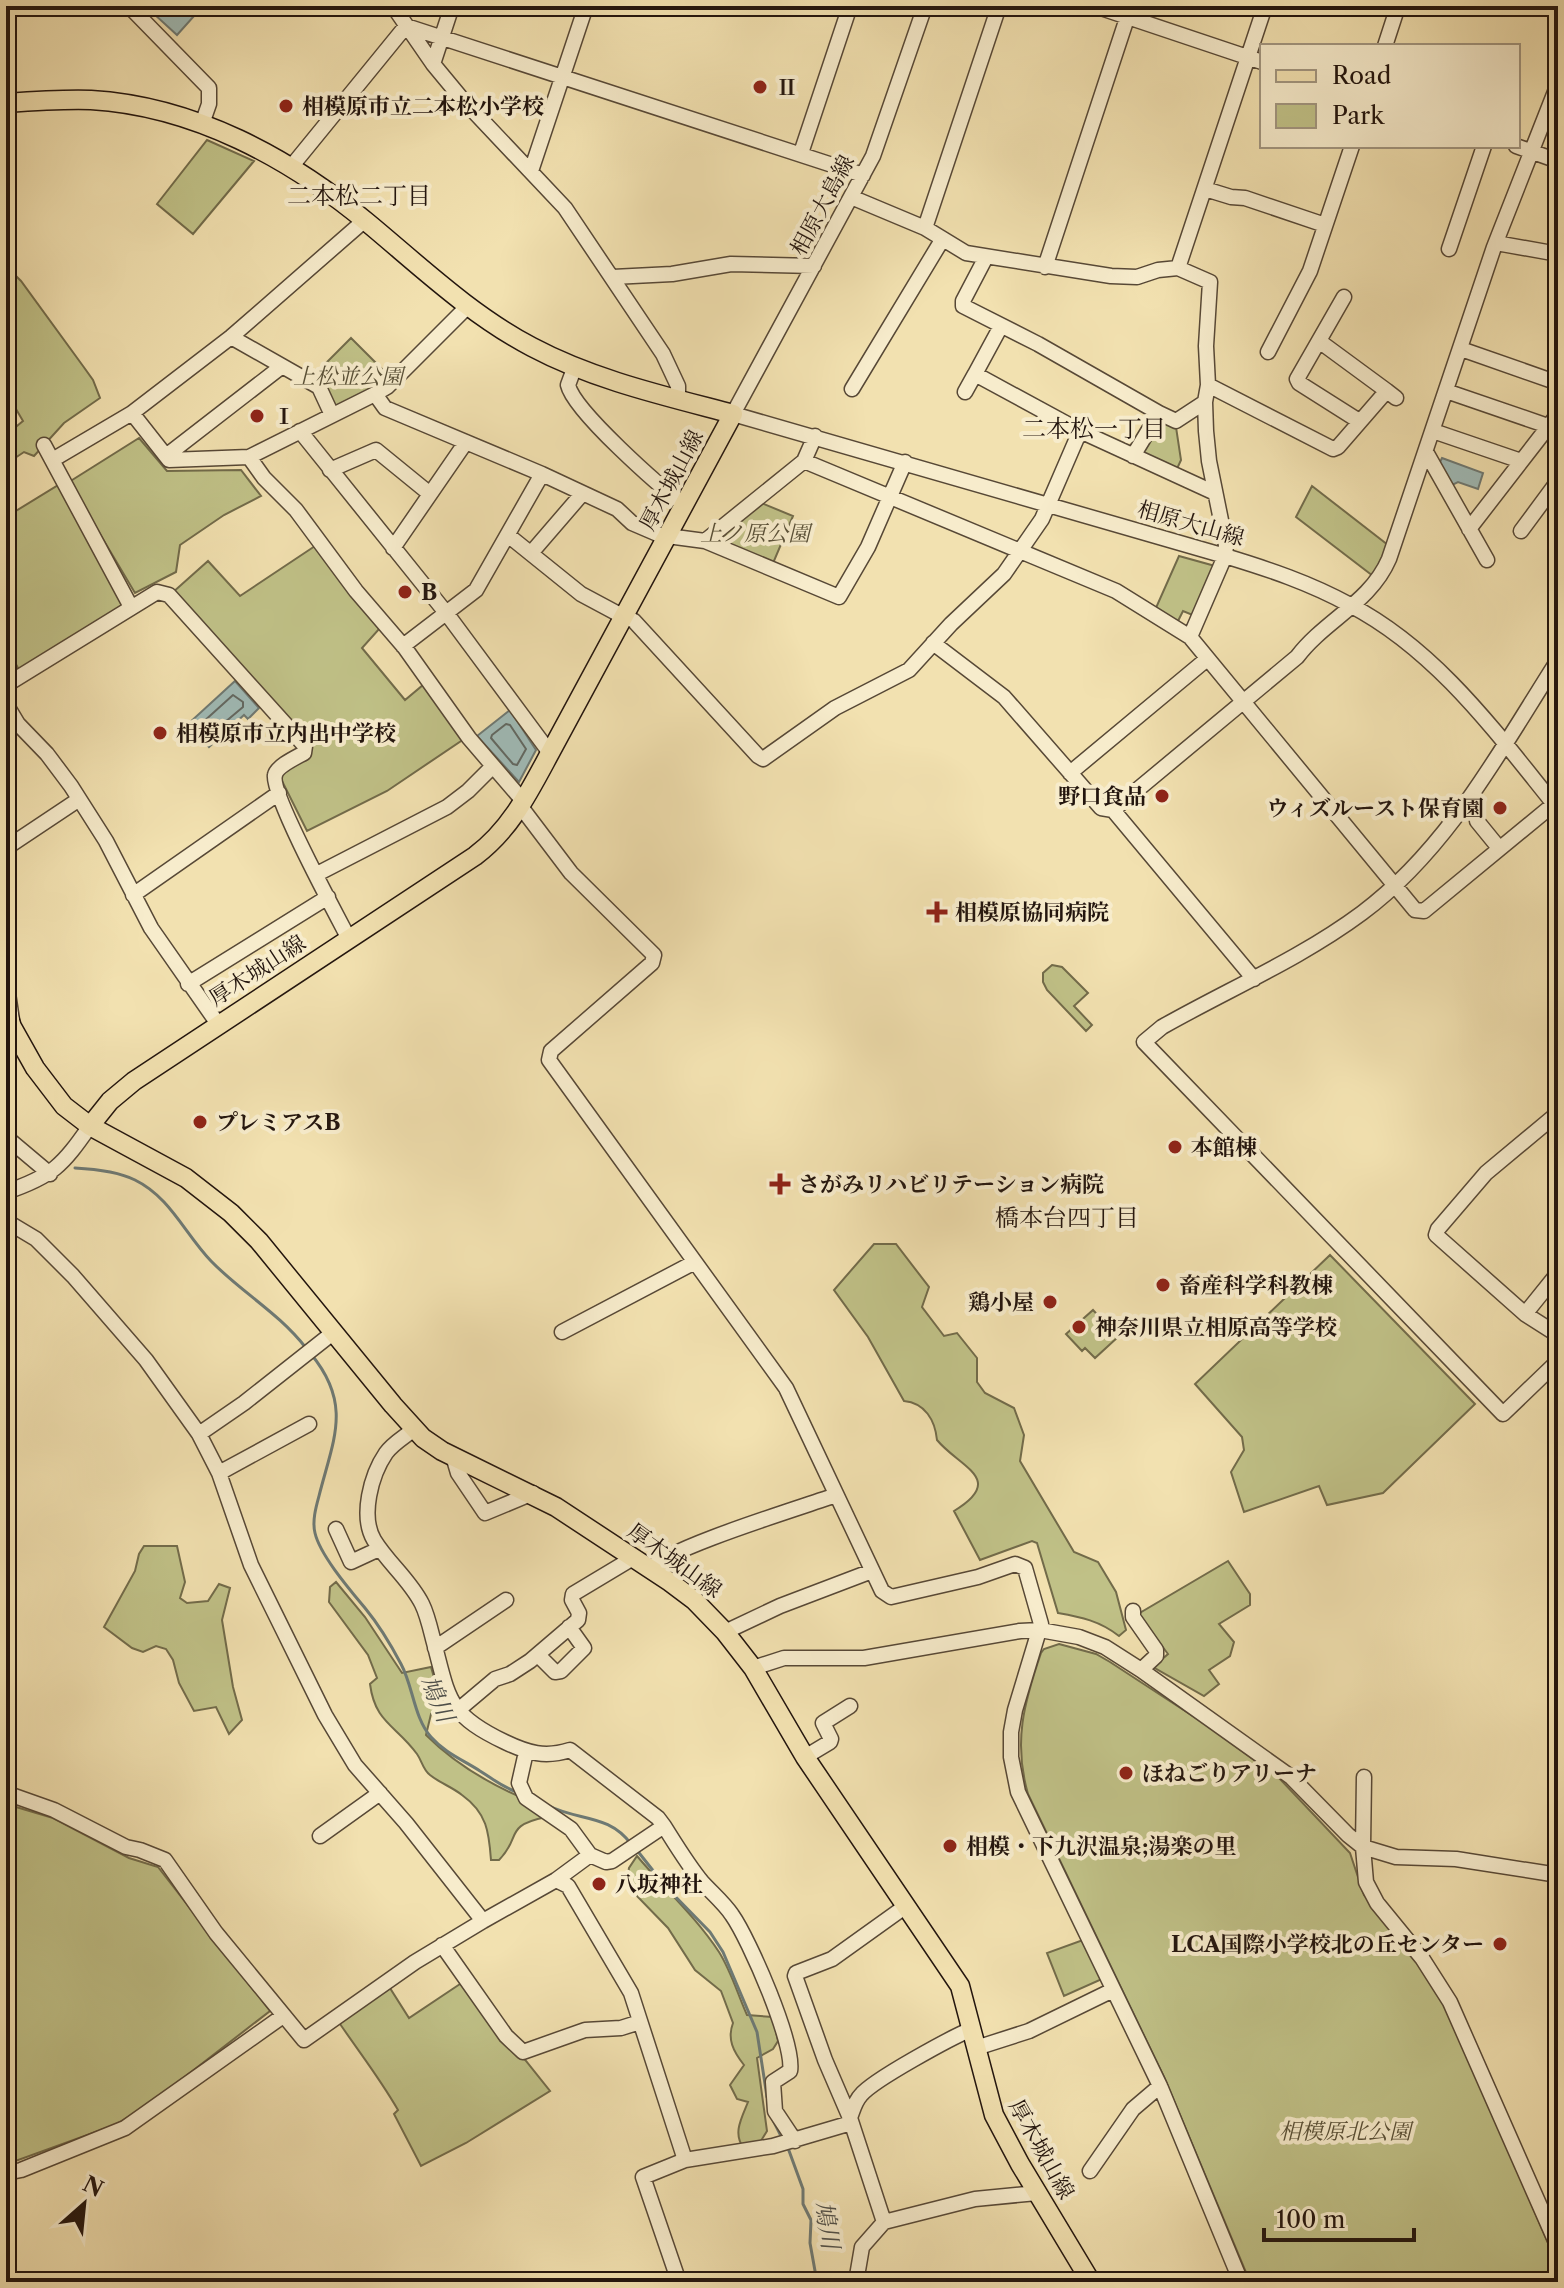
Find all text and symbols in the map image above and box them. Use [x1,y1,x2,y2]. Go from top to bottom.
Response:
legend [1260,44,1520,148]
text: Road [1332,61,1392,90]
place label: Ⅱ [776,74,798,101]
marker: Ⅱ [751,78,769,96]
place label: 相模原市立二本松小学校 [302,93,544,120]
marker: 相模原市立二本松小学校 [277,97,295,115]
text: Park [1332,101,1385,130]
street label: 相原大島線 [785,150,860,260]
district label: 二本松二丁目 [287,181,431,210]
park label: 上松並公園 [293,363,406,390]
place label: Ⅰ [273,403,295,430]
marker: Ⅰ [248,407,266,425]
district label: 二本松一丁目 [1022,414,1166,443]
street label: 厚木城山線 [634,425,709,535]
street label: 相原大山線 [1134,495,1247,552]
park label: 上ノ原公園 [700,520,813,547]
place label: B [421,579,437,606]
marker: B [396,583,414,601]
place label: 相模原市立内出中学校 [176,720,396,747]
marker: 相模原市立内出中学校 [151,724,169,742]
place label: 野口食品 [1058,783,1146,810]
marker: 野口食品 [1153,787,1171,805]
place label: ウィズルースト保育園 [1266,795,1484,822]
marker: ウィズルースト保育園 [1491,799,1509,817]
place label: 相模原協同病院 [955,899,1109,926]
marker: 相模原協同病院 [926,901,948,923]
street label: 厚木城山線 [204,929,311,1012]
place label: プレミアスB [216,1109,341,1136]
marker: プレミアスB [191,1113,209,1131]
place label: 本館棟 [1191,1134,1257,1161]
marker: 本館棟 [1166,1138,1184,1156]
place label: さがみリハビリテーション病院 [798,1171,1104,1198]
marker: さがみリハビリテーション病院 [769,1173,791,1195]
district label: 橋本台四丁目 [995,1203,1139,1232]
place label: 畜産科学科教棟 [1179,1272,1333,1299]
marker: 畜産科学科教棟 [1154,1276,1172,1294]
place label: 鶏小屋 [968,1289,1034,1316]
marker: 鶏小屋 [1041,1293,1059,1311]
place label: 神奈川県立相原高等学校 [1095,1314,1337,1341]
marker: 神奈川県立相原高等学校 [1070,1318,1088,1336]
street label: 厚木城山線 [622,1517,727,1604]
water label: 鳩川 [414,1671,462,1729]
place label: ほねごりアリーナ [1142,1760,1317,1787]
marker: ほねごりアリーナ [1117,1764,1135,1782]
place label: 相模・下九沢温泉;湯楽の里 [966,1833,1237,1860]
marker: 相模・下九沢温泉;湯楽の里 [941,1837,959,1855]
place label: 八坂神社 [615,1871,703,1898]
marker: 八坂神社 [590,1875,608,1893]
place label: LCA国際小学校北の丘センター [1171,1931,1484,1958]
marker: LCA国際小学校北の丘センター [1491,1935,1509,1953]
street label: 厚木城山線 [1003,2095,1080,2204]
park label: 相模原北公園 [1279,2118,1414,2145]
north arrow [44,2164,124,2244]
text: N [78,2170,108,2203]
scale bar [1264,2192,1414,2242]
water label: 鳩川 [809,2199,846,2254]
text: 100 m [1276,2205,1345,2234]

